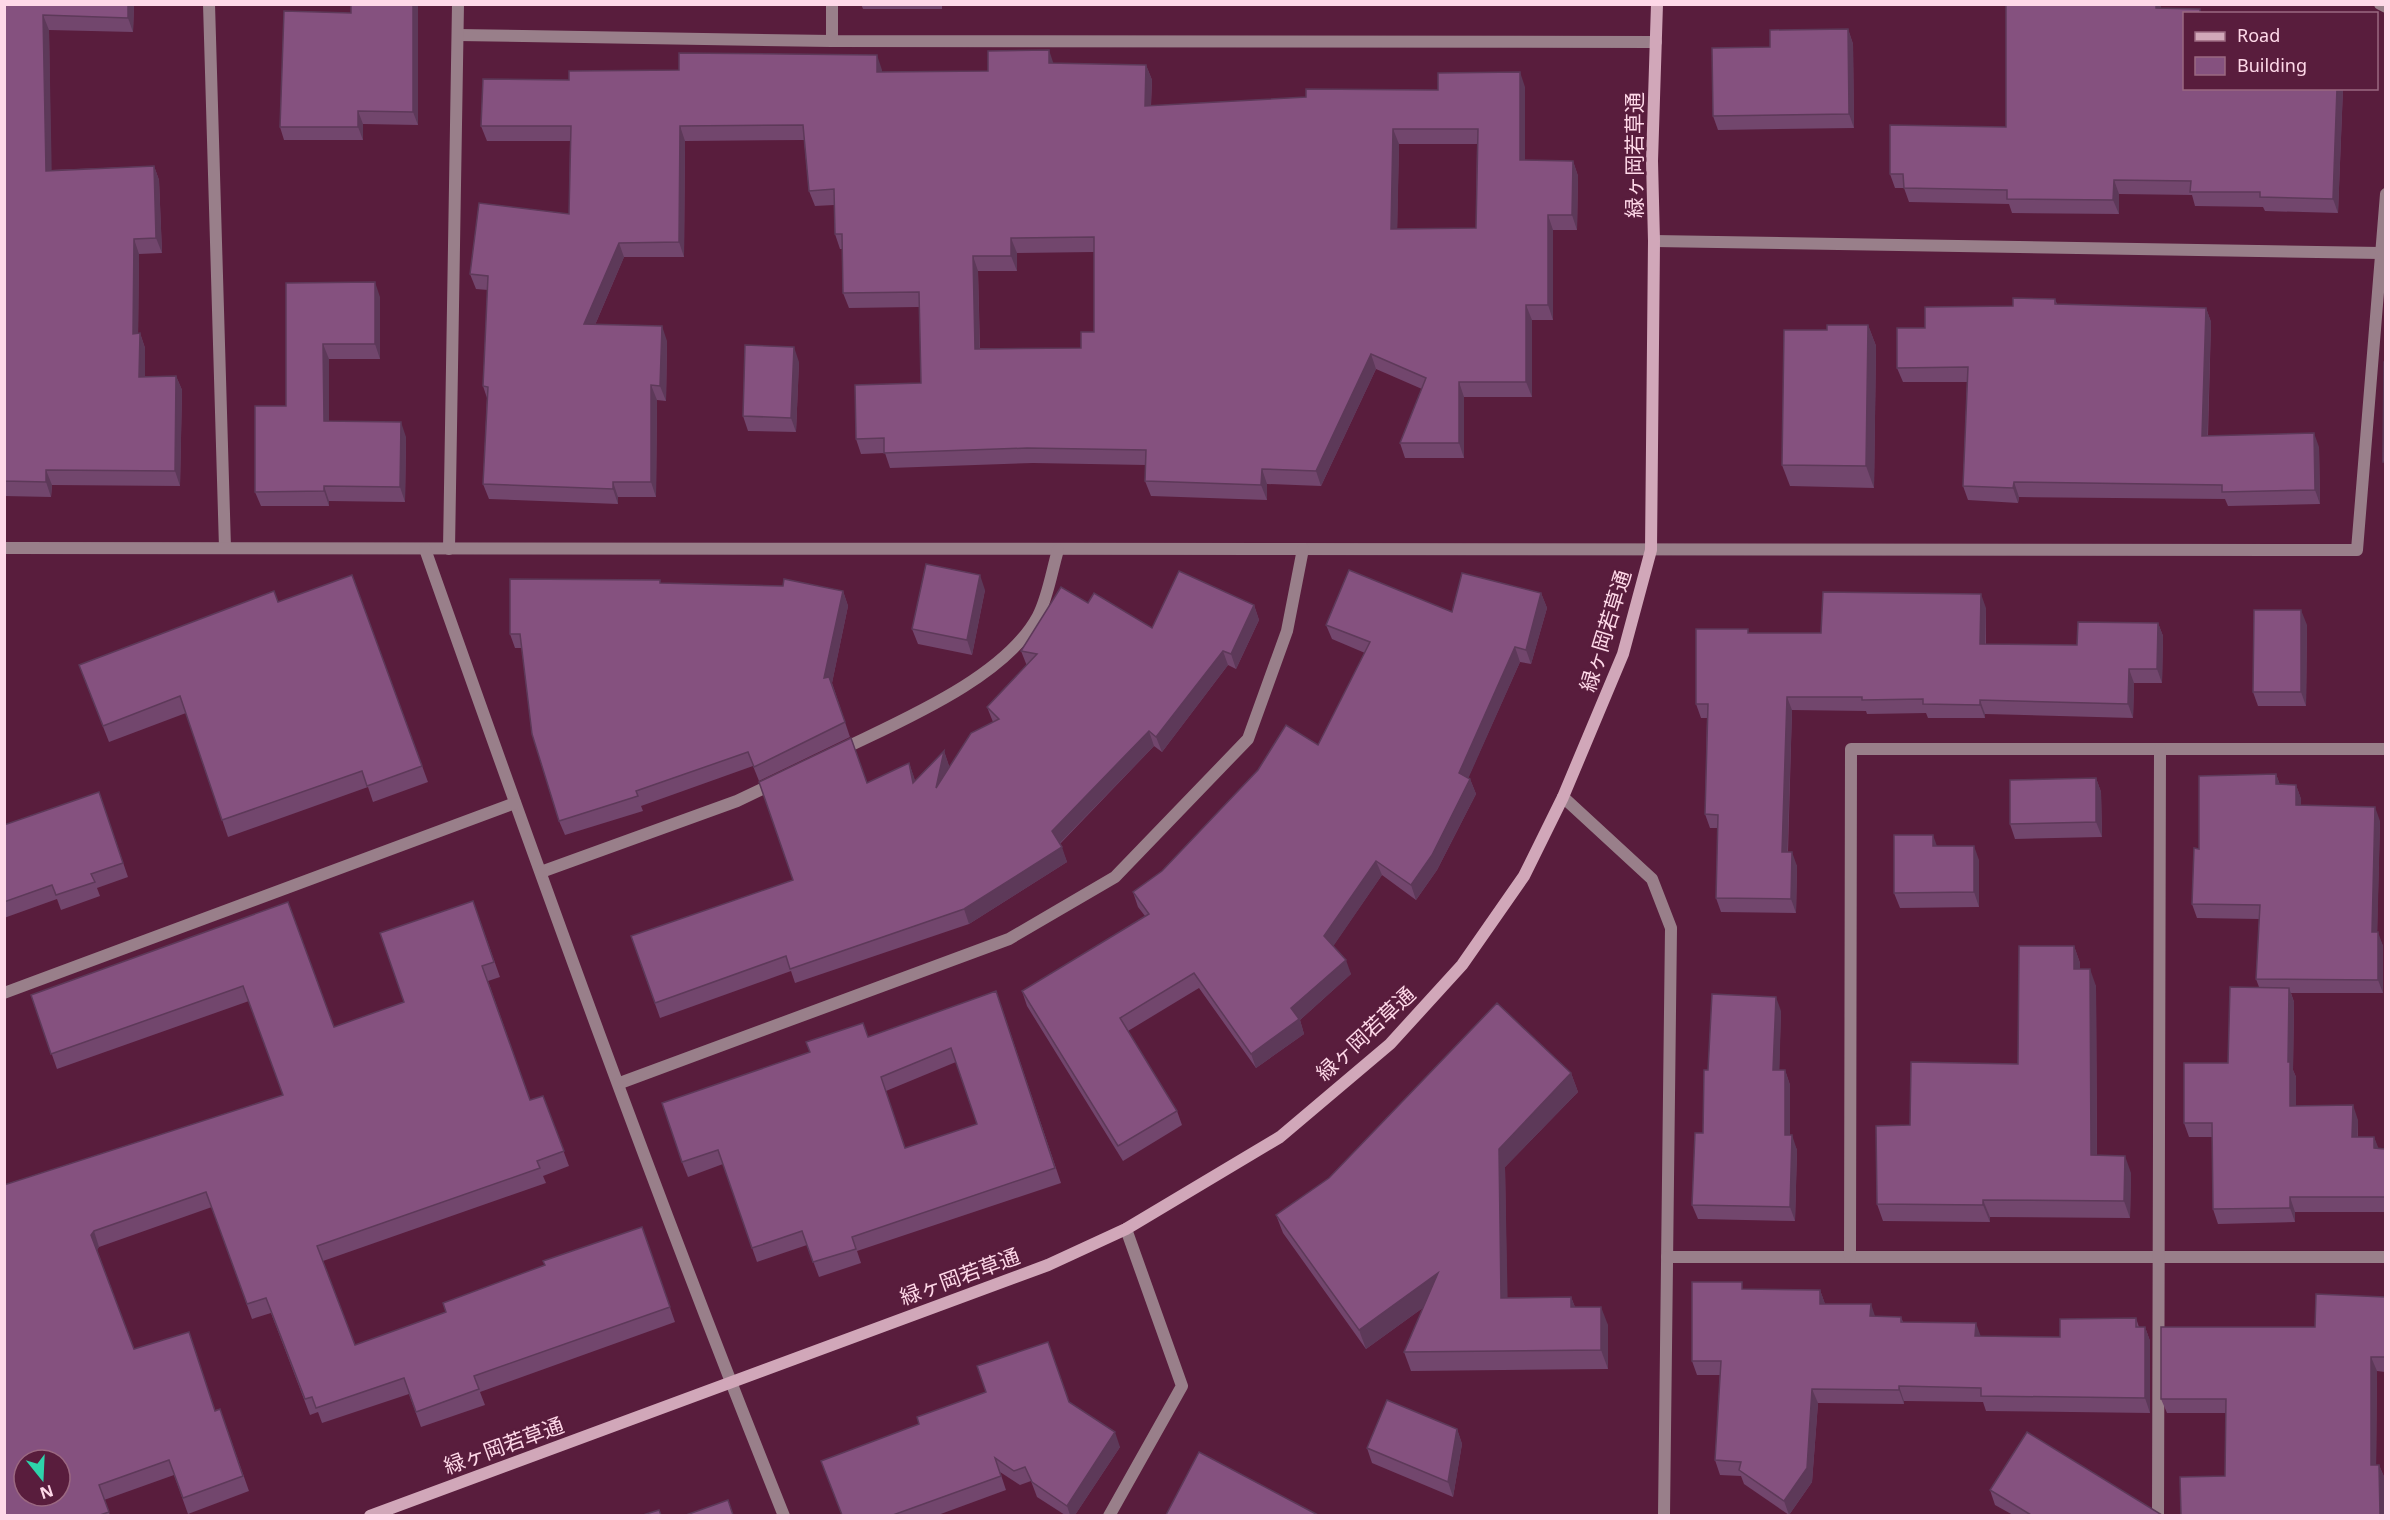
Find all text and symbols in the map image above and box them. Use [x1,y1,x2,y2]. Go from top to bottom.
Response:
legend [2183,12,2378,90]
text: Road [2237,23,2280,47]
text: Building [2237,53,2307,77]
street label: 緑ヶ岡若草通 [1620,92,1648,218]
street label: 緑ヶ岡若草通 [1573,566,1637,695]
street label: 緑ヶ岡若草通 [1310,980,1421,1086]
street label: 緑ヶ岡若草通 [896,1241,1024,1311]
street label: 緑ヶ岡若草通 [440,1410,568,1480]
north arrow [12,1448,72,1508]
text: N [37,1480,56,1505]

